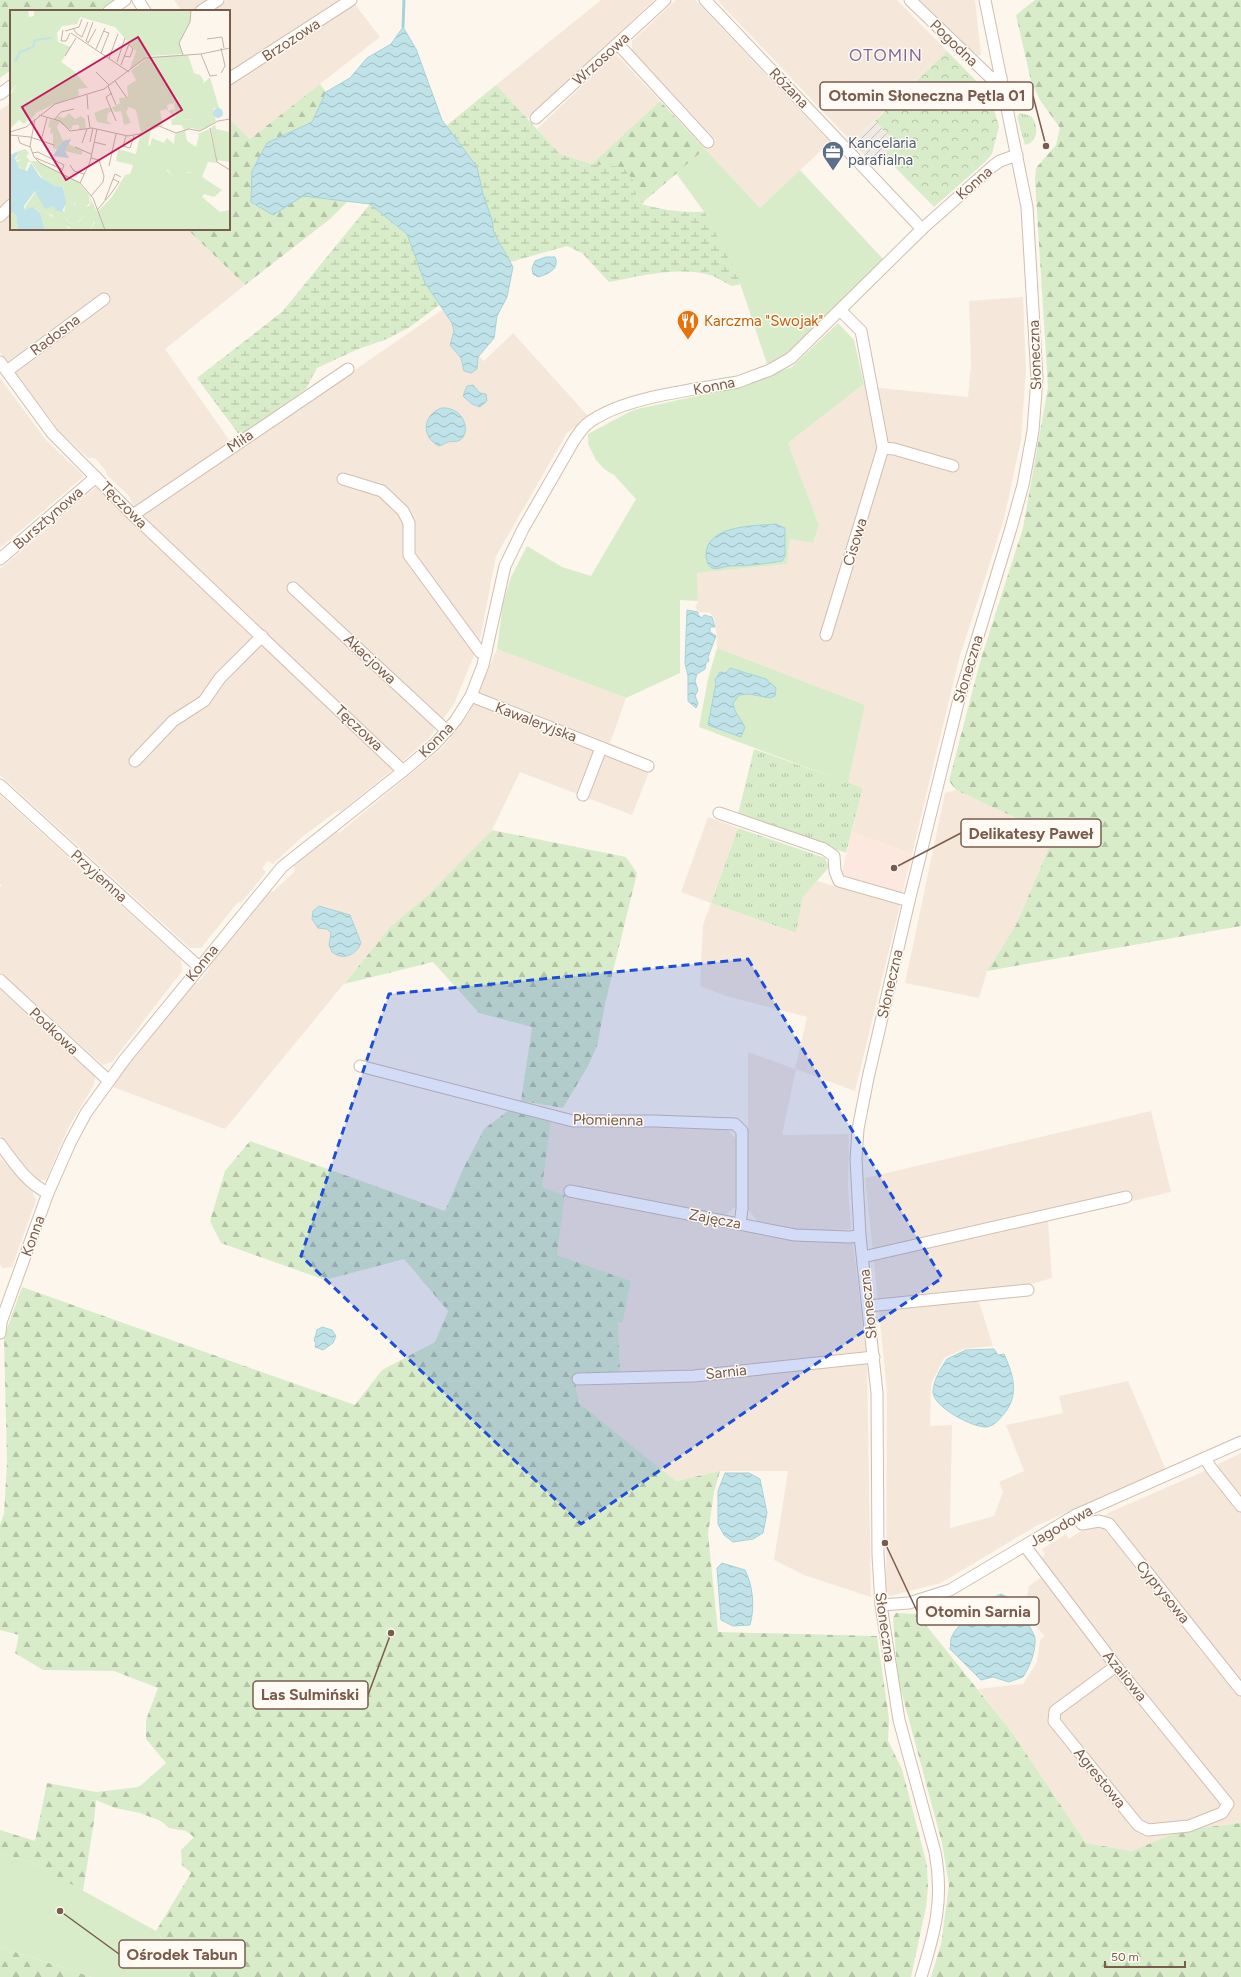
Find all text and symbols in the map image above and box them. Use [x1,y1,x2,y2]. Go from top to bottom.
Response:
inset map [10,10,230,230]
street label: Brzozowa [259,15,323,65]
street label: Pogodna [926,16,982,70]
street label: Wrzosowa [569,29,633,89]
district label: OTOMIN [849,45,923,65]
street label: Różana [765,64,813,112]
callout: Otomin Słoneczna Pętla 01 [820,82,1033,110]
text: Otomin Słoneczna Pętla 01 [829,86,1025,105]
place label: Kancelaria parafialna [848,134,917,169]
office icon: Kancelaria parafialna [820,139,846,172]
street label: Konna [952,162,996,204]
restaurant icon: Karczma "Swojak" [675,308,701,341]
street label: Radosna [27,310,83,360]
place label: Karczma "Swojak" [704,312,823,330]
street label: Słoneczna [1025,320,1045,390]
street label: Konna [692,373,736,399]
street label: Miła [223,426,257,456]
street label: Tęczowa [97,478,151,532]
street label: Bursztynowa [9,483,87,553]
street label: Cisowa [839,516,871,568]
street label: Akacjowa [340,630,400,688]
street label: Słoneczna [949,633,987,705]
street label: Kawaleryjska [493,698,579,746]
street label: Tęczowa [331,701,387,755]
street label: Konna [415,719,457,761]
callout: Delikatesy Paweł [961,819,1101,847]
text: Delikatesy Paweł [969,824,1094,843]
street label: Przyjemna [67,846,131,906]
street label: Konna [182,941,222,985]
street label: Słoneczna [873,948,907,1020]
street label: Podkowa [26,1004,82,1058]
street label: Płomienna [573,1110,643,1130]
street label: Zajęcza [687,1205,743,1233]
street label: Konna [17,1213,49,1259]
street label: Słoneczna [855,1268,881,1340]
street label: Sarnia [704,1361,748,1383]
street label: Jagodowa [1026,1501,1096,1551]
street label: Cyprysowa [1132,1557,1194,1627]
street label: Słoneczna [871,1591,899,1663]
callout: Otomin Sarnia [917,1597,1039,1625]
text: Otomin Sarnia [925,1602,1031,1621]
street label: Azaliowa [1099,1647,1151,1705]
callout: Las Sulmiński [253,1681,368,1709]
text: Las Sulmiński [261,1685,359,1704]
street label: Agrestowa [1070,1744,1130,1812]
callout: Ośrodek Tabun [119,1940,245,1968]
scale bar [1105,1943,1185,1969]
text: Ośrodek Tabun [127,1945,237,1964]
text: 50 m [1111,1950,1139,1964]

